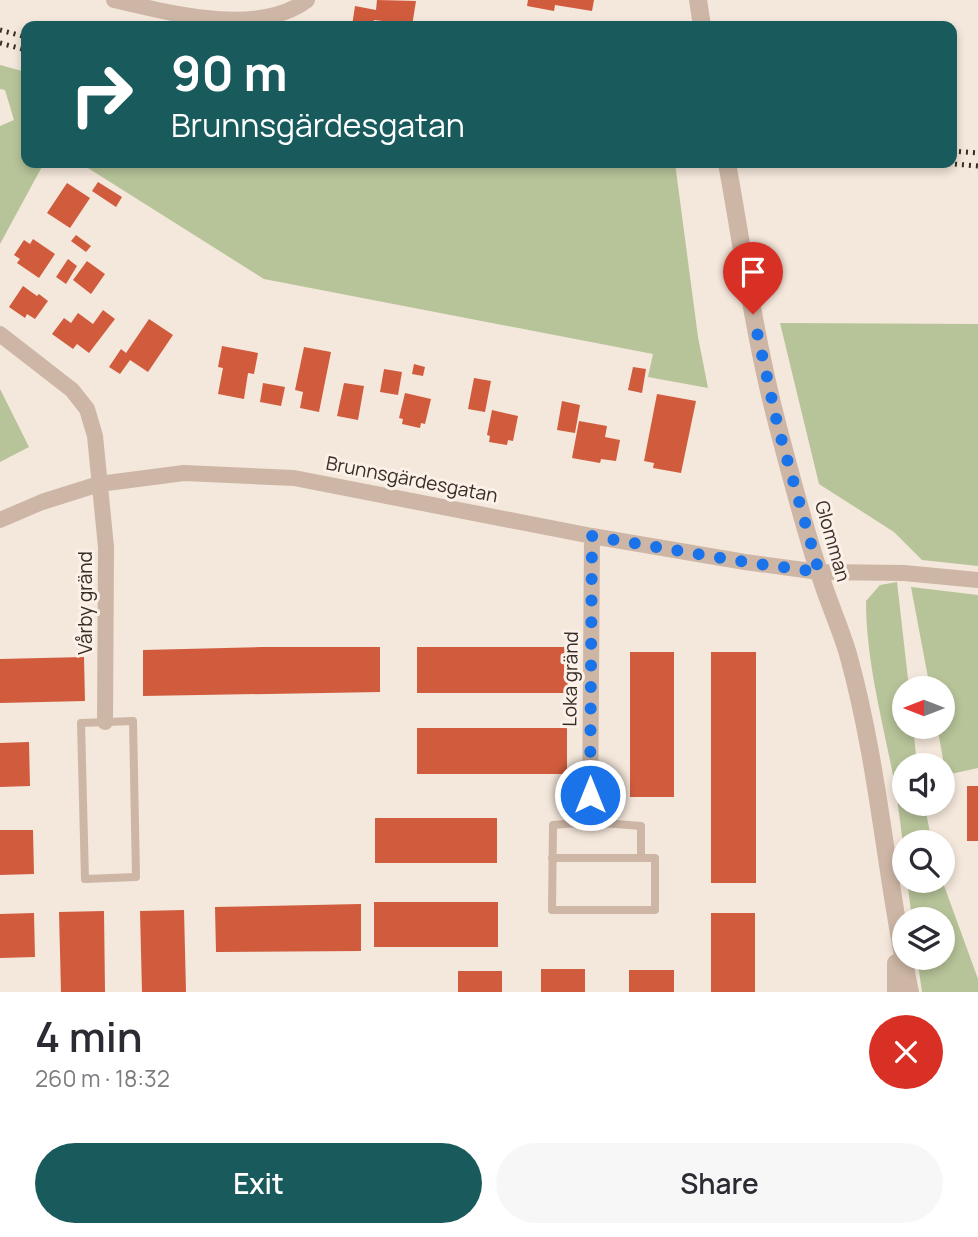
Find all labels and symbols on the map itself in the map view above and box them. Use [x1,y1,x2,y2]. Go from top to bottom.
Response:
pin [723,242,783,314]
street label: Brunnsgärdesgatan [324,450,500,508]
street label: Glomman [809,497,857,585]
street label: Vårby gränd [72,551,98,655]
street label: Loka gränd [556,631,584,727]
north arrow [892,676,956,738]
position arrow [553,758,627,832]

